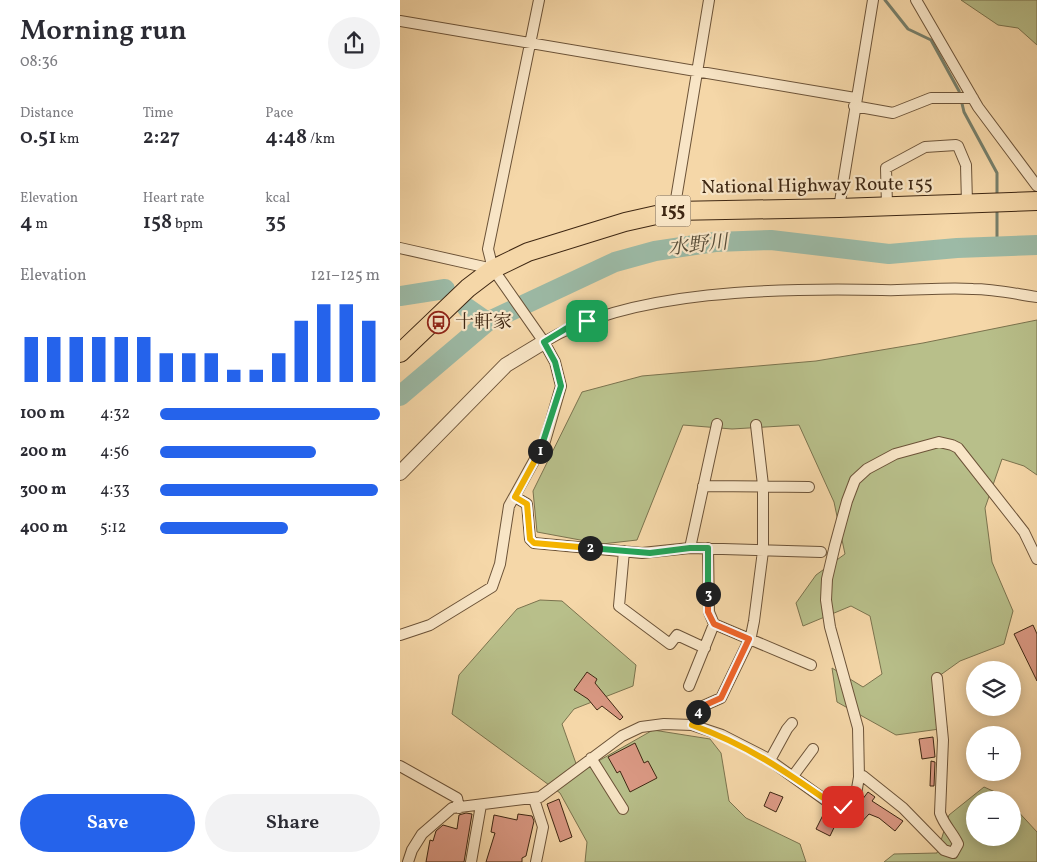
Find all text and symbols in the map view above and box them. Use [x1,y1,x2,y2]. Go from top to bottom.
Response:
text: Morning run [20,12,187,51]
button: share [328,17,380,69]
text: 08:36 [20,51,58,73]
text: Distance [20,104,74,123]
text: Time [143,104,173,123]
text: Pace [265,104,293,123]
text: 0.51 [20,123,57,152]
text: 2:27 [143,123,180,152]
text: 4:48 [265,123,307,152]
text: km [57,130,79,149]
text: /km [307,130,335,149]
street label: National Highway Route 155 [701,171,933,201]
text: Elevation [20,189,78,208]
text: Heart rate [143,189,204,208]
text: kcal [265,189,290,208]
road number: 155 [656,196,690,227]
text: 4 [20,208,33,237]
text: 158 [143,208,172,237]
text: 35 [265,208,286,237]
text: m [33,215,48,234]
text: bpm [172,215,203,234]
water label: 水野川 [667,229,731,263]
text: Elevation [20,265,87,287]
text: 121–125 m [311,265,380,287]
pin [566,300,608,342]
icon: arrive [573,307,601,335]
place label: 十軒家 [455,310,512,336]
bus stop icon: 十軒家 [427,311,451,335]
text: 100 m [20,403,65,425]
text: 4:32 [100,403,130,425]
pin: 1 [528,438,552,464]
text: 200 m [20,441,67,463]
text: 4:56 [100,441,129,463]
text: 1 [538,442,543,461]
text: 300 m [20,479,66,501]
text: 4:33 [100,479,130,501]
text: 400 m [20,517,68,539]
text: 5:12 [100,517,126,539]
pin: 2 [578,536,602,560]
text: 2 [587,539,594,558]
pin: 3 [696,582,720,606]
text: 3 [705,585,712,604]
map controls [966,661,1021,846]
button: layers [966,661,1021,716]
pin: 4 [686,700,710,724]
text: 4 [694,703,703,722]
button: + [966,726,1021,781]
pin [822,786,864,828]
button: − [966,791,1021,846]
icon: check [829,793,857,821]
button: Save [20,794,195,852]
button: Share [205,794,380,852]

